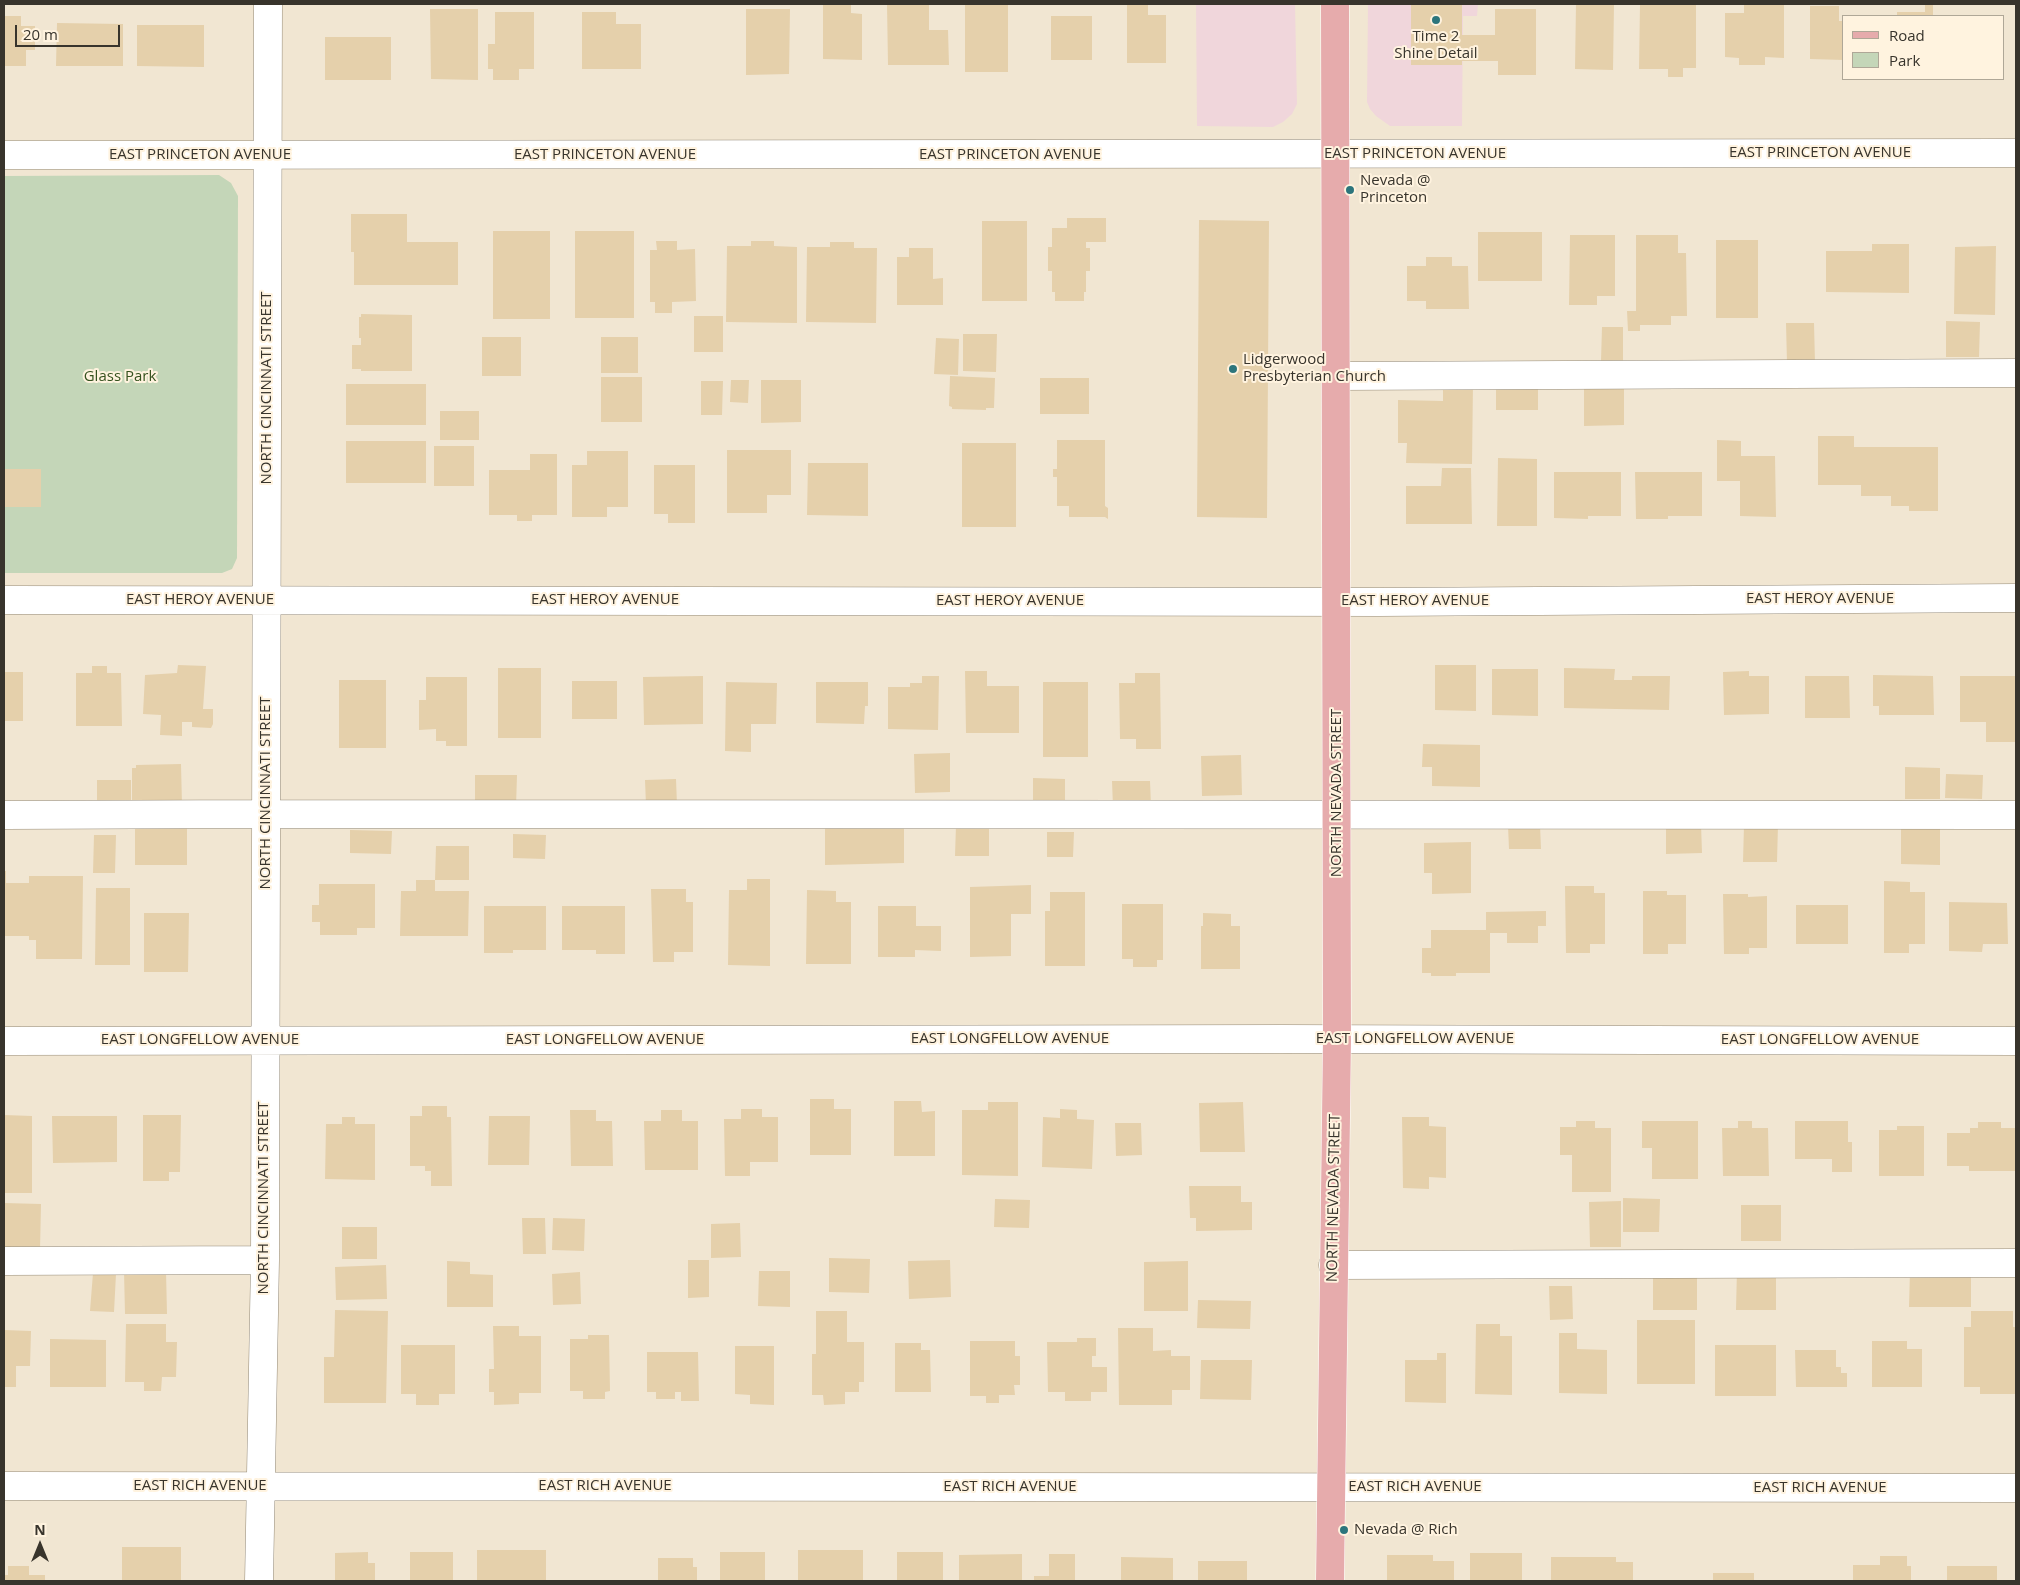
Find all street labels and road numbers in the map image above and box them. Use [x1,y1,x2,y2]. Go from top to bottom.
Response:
street label: EAST PRINCETON AVENUE [1729,144,1911,162]
street label: EAST PRINCETON AVENUE [1324,145,1506,163]
street label: EAST PRINCETON AVENUE [109,146,291,164]
street label: EAST PRINCETON AVENUE [514,146,696,164]
street label: EAST PRINCETON AVENUE [919,146,1101,164]
street label: NORTH CINCINNATI STREET [258,291,276,485]
street label: EAST HEROY AVENUE [1746,590,1894,608]
street label: EAST HEROY AVENUE [126,591,274,609]
street label: EAST HEROY AVENUE [531,591,679,609]
street label: EAST HEROY AVENUE [936,592,1084,610]
street label: EAST HEROY AVENUE [1341,592,1489,610]
street label: NORTH CINCINNATI STREET [257,696,275,890]
street label: NORTH NEVADA STREET [1328,709,1346,877]
street label: EAST LONGFELLOW AVENUE [911,1030,1109,1048]
street label: EAST LONGFELLOW AVENUE [1316,1030,1514,1048]
street label: EAST LONGFELLOW AVENUE [101,1031,299,1049]
street label: EAST LONGFELLOW AVENUE [506,1031,704,1049]
street label: EAST LONGFELLOW AVENUE [1721,1031,1919,1049]
street label: NORTH CINCINNATI STREET [255,1101,273,1295]
street label: NORTH NEVADA STREET [1324,1114,1344,1282]
street label: EAST RICH AVENUE [133,1477,267,1495]
street label: EAST RICH AVENUE [538,1477,672,1495]
street label: EAST RICH AVENUE [943,1478,1077,1496]
street label: EAST RICH AVENUE [1348,1478,1482,1496]
street label: EAST RICH AVENUE [1753,1479,1887,1497]

